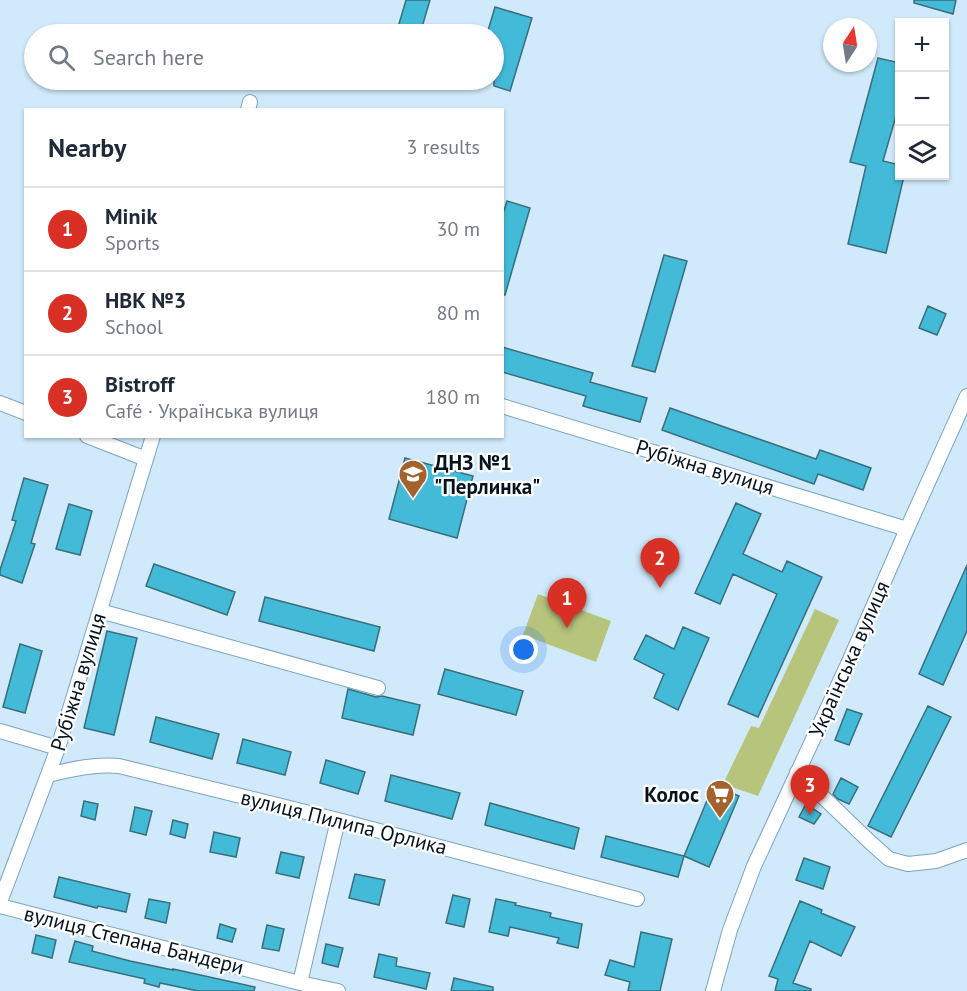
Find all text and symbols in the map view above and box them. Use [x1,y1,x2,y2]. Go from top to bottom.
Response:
north arrow [823,18,877,72]
map controls [895,18,949,180]
button: + [895,18,949,72]
search box [24,24,504,90]
icon: search [45,41,78,74]
text: Search here [93,43,204,71]
button: − [895,72,949,126]
button: layers [895,126,949,180]
text: Nearby [48,131,126,164]
text: 3 results [407,134,480,160]
text: Minik [105,202,157,230]
text: 1 [62,216,73,242]
text: 30 m [437,216,480,242]
text: Sports [105,230,160,256]
text: НВК №3 [105,286,186,314]
text: 2 [62,300,73,326]
text: 80 m [437,300,480,326]
text: School [105,314,163,340]
text: Bistroff [105,370,174,398]
text: 3 [62,384,73,410]
text: 180 m [426,384,480,410]
text: Café · Українська вулиця [105,398,319,424]
street label: Рубіжна вулиця [633,433,777,501]
place label: ДНЗ №1 "Перлинка" [434,449,541,500]
school or university icon: ДНЗ №1 "Перлинка" [397,458,429,500]
pin: 2 [640,538,680,588]
street label: Українська вулиця [802,577,896,741]
pin: 1 [548,578,586,628]
street label: Рубіжна вулиця [44,610,112,754]
your location [509,635,538,664]
pin: 3 [790,766,830,815]
supermarket icon: Колос [704,778,736,820]
place label: Колос [644,781,699,808]
street label: вулиця Пилипа Орлика [238,783,450,861]
street label: вулиця Степана Бандери [21,900,247,980]

